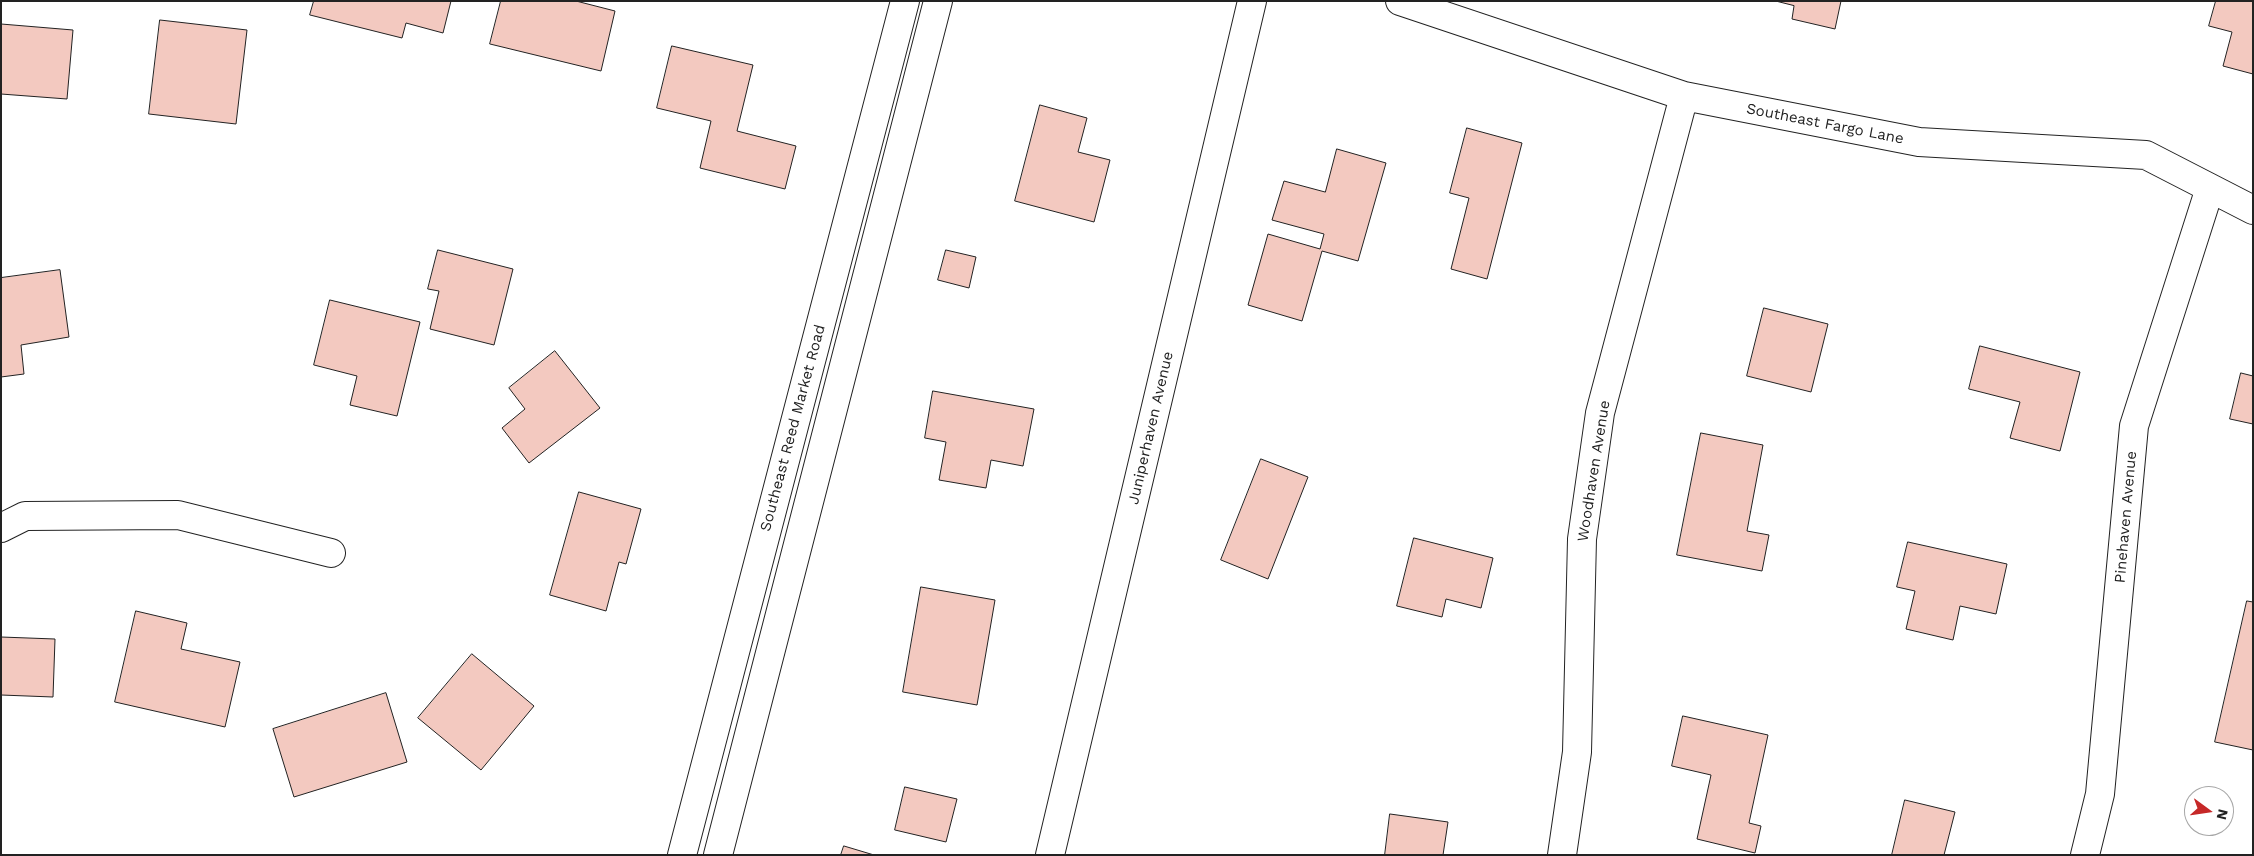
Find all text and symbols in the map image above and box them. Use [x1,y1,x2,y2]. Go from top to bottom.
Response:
street label: Southeast Fargo Lane [1745,100,1905,148]
street label: Southeast Reed Market Road [757,323,829,533]
street label: Juniperhaven Avenue [1125,350,1177,506]
street label: Woodhaven Avenue [1574,399,1614,543]
street label: Pinehaven Avenue [2111,450,2141,584]
north arrow [2184,786,2234,836]
text: N [2214,807,2232,821]

